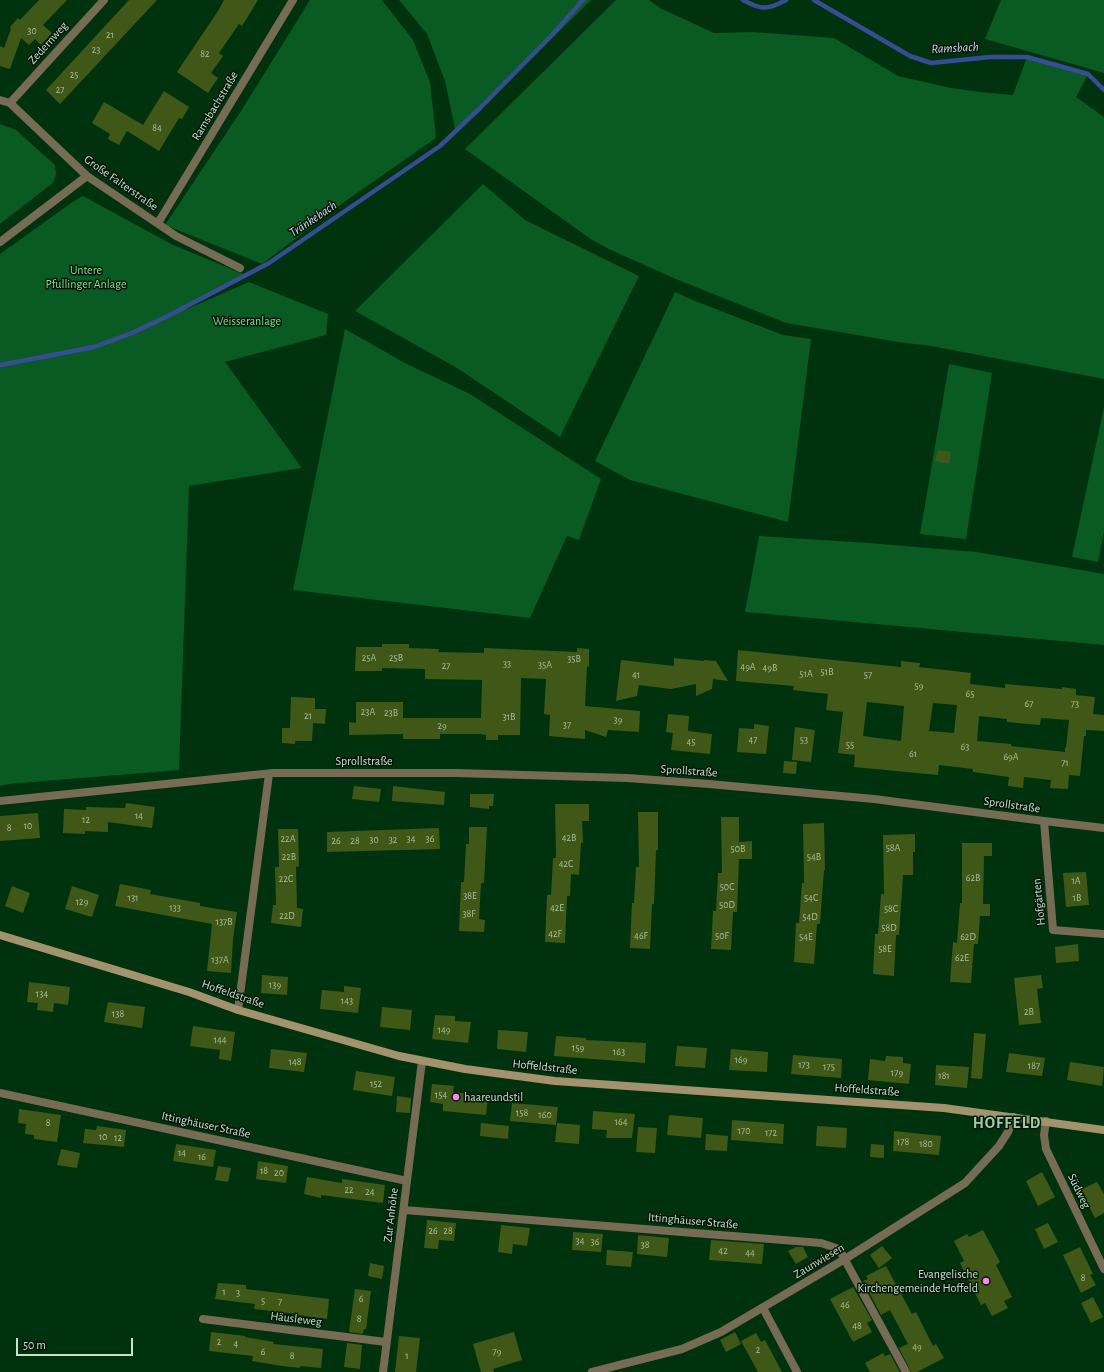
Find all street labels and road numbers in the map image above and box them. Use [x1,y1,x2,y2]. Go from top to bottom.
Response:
street label: Zedernweg [25,19,71,67]
street label: Ramsbachstraße [189,69,241,143]
street label: Große Falterstraße [81,152,161,214]
street label: Sprollstraße [335,754,393,768]
street label: Sprollstraße [660,762,718,780]
street label: Sprollstraße [983,794,1041,816]
street label: Hofgärten [1029,878,1049,926]
street label: Hoffeldstraße [200,977,266,1011]
street label: Hoffeldstraße [512,1056,578,1078]
street label: Hoffeldstraße [834,1081,900,1099]
street label: Ittinghäuser Straße [160,1109,252,1141]
street label: Südweg [1064,1171,1094,1211]
street label: Zur Anhöhe [381,1187,401,1243]
street label: Ittinghäuser Straße [647,1210,739,1232]
street label: Zaunwiesen [791,1240,847,1282]
street label: Häusleweg [269,1309,323,1329]

